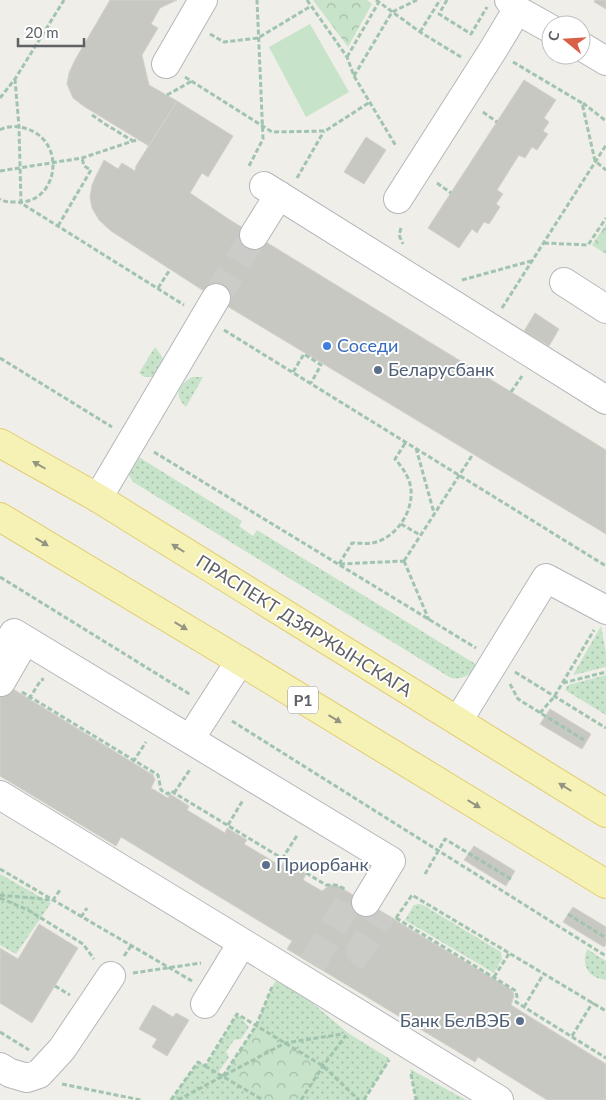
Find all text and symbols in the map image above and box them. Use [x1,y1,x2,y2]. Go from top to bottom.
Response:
scale bar [18,15,84,47]
north arrow [541,15,591,65]
text: 20 m [25,23,59,41]
text: С [544,28,563,43]
place label: Соседи [337,334,398,356]
marker: Соседи [321,340,333,352]
place label: Беларусбанк [388,358,495,380]
marker: Беларусбанк [372,364,384,376]
one-way arrow [32,460,45,469]
one-way arrow [35,538,48,547]
one-way arrow [172,543,185,553]
street label: ПРАСПЕКТ ДЗЯРЖЫНСКАГА [193,550,417,701]
one-way arrow [175,621,188,630]
road number: Р1 [288,686,318,714]
one-way arrow [329,715,342,724]
one-way arrow [558,782,571,792]
one-way arrow [467,799,481,808]
place label: Приорбанк [276,853,369,875]
marker: Приорбанк [260,859,272,871]
place label: Банк БелВЭБ [400,1009,510,1031]
marker: Банк БелВЭБ [514,1015,526,1027]

